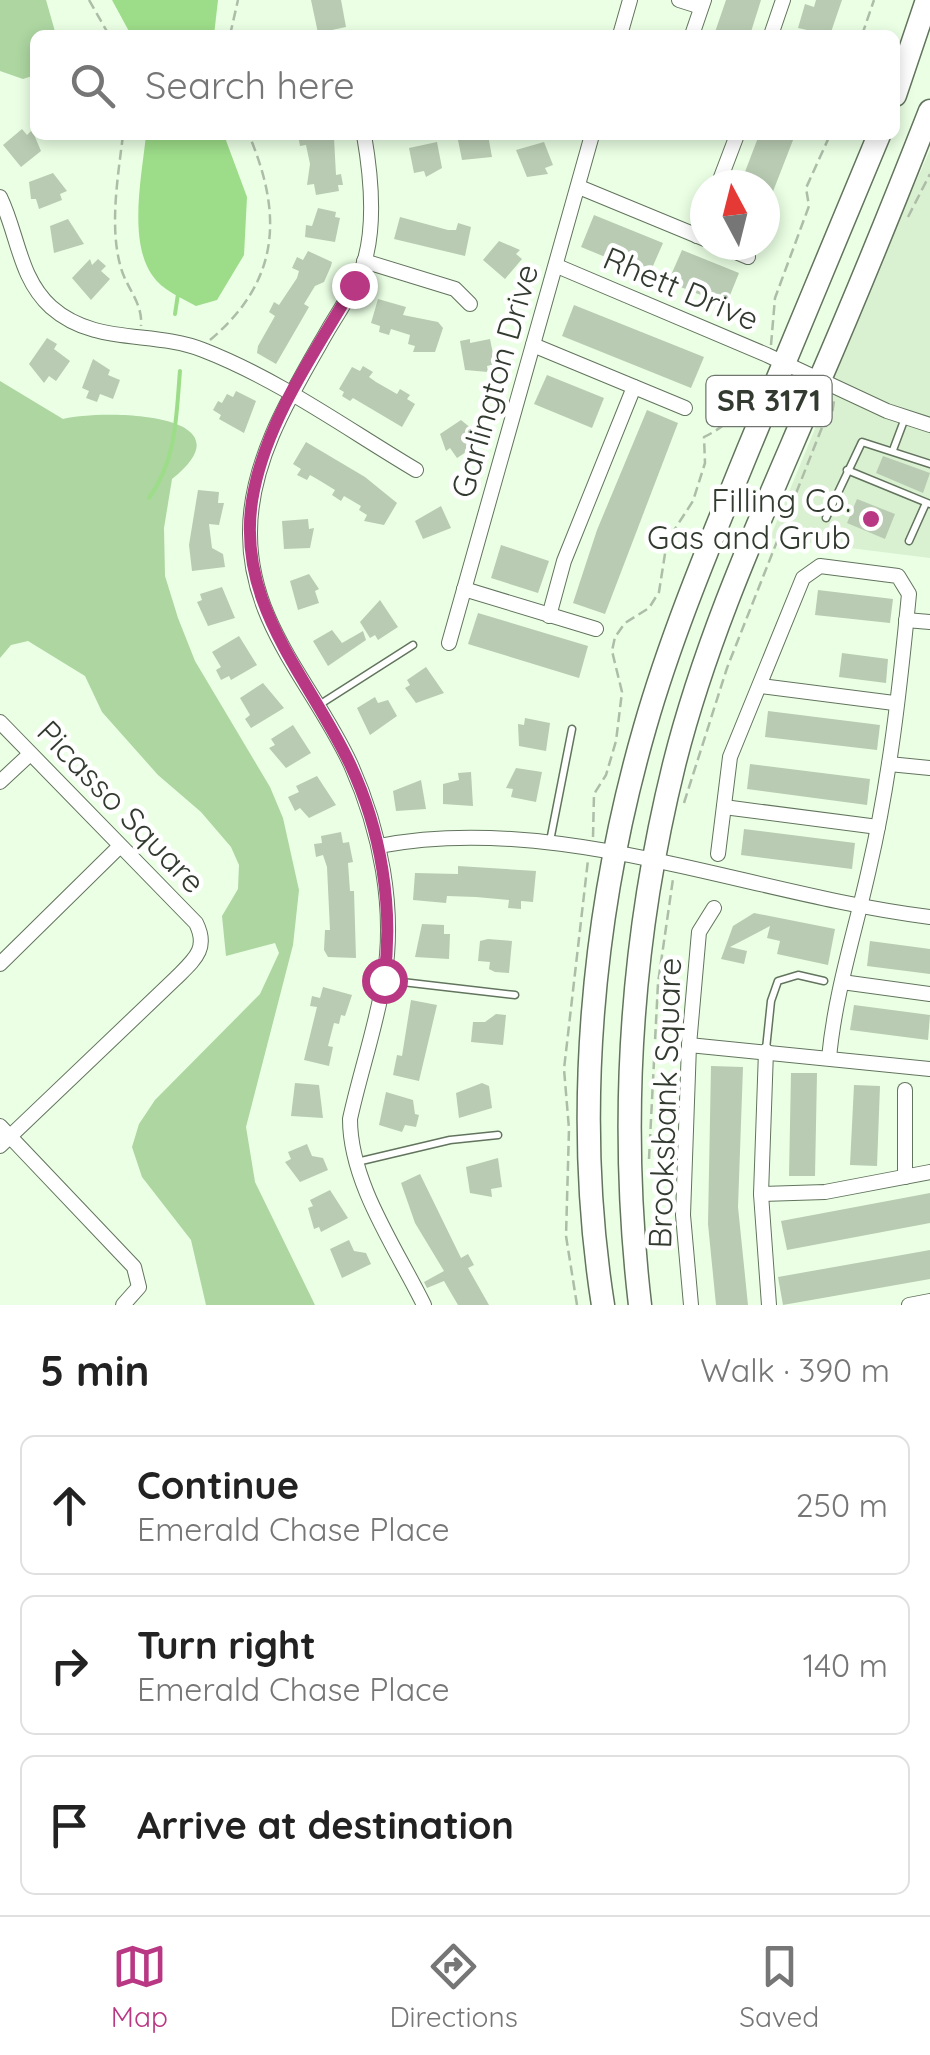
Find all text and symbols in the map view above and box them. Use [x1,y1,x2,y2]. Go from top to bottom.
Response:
search box [30,30,900,140]
icon: search [65,58,120,113]
text: Search here [145,61,355,109]
north arrow [690,170,780,260]
street label: Rhett Drive [598,237,765,339]
street label: Garlington Drive [442,259,547,502]
route end [332,263,378,309]
road number: SR 3171 [706,376,832,426]
place label: Filling Co. Gas and Grub [647,480,851,557]
marker: Filling Co. Gas and Grub [860,508,882,530]
street label: Picasso Square [29,712,214,901]
street label: Brooksbank Square [639,957,689,1249]
route start [362,958,408,1004]
text: 5 min [40,1344,150,1397]
text: Walk · 390 m [700,1350,890,1390]
text: Continue [137,1461,299,1509]
icon: ahead [42,1478,97,1533]
text: 250 m [796,1485,888,1525]
text: Emerald Chase Place [137,1509,450,1549]
text: Turn right [137,1621,316,1669]
icon: right [42,1638,97,1693]
text: 140 m [803,1645,888,1685]
text: Emerald Chase Place [137,1669,450,1709]
icon: arrive [42,1798,97,1853]
text: Arrive at destination [137,1801,514,1849]
tab: Map [111,1939,168,2034]
tab: Directions [389,1939,518,2034]
tab: Saved [739,1939,819,2034]

